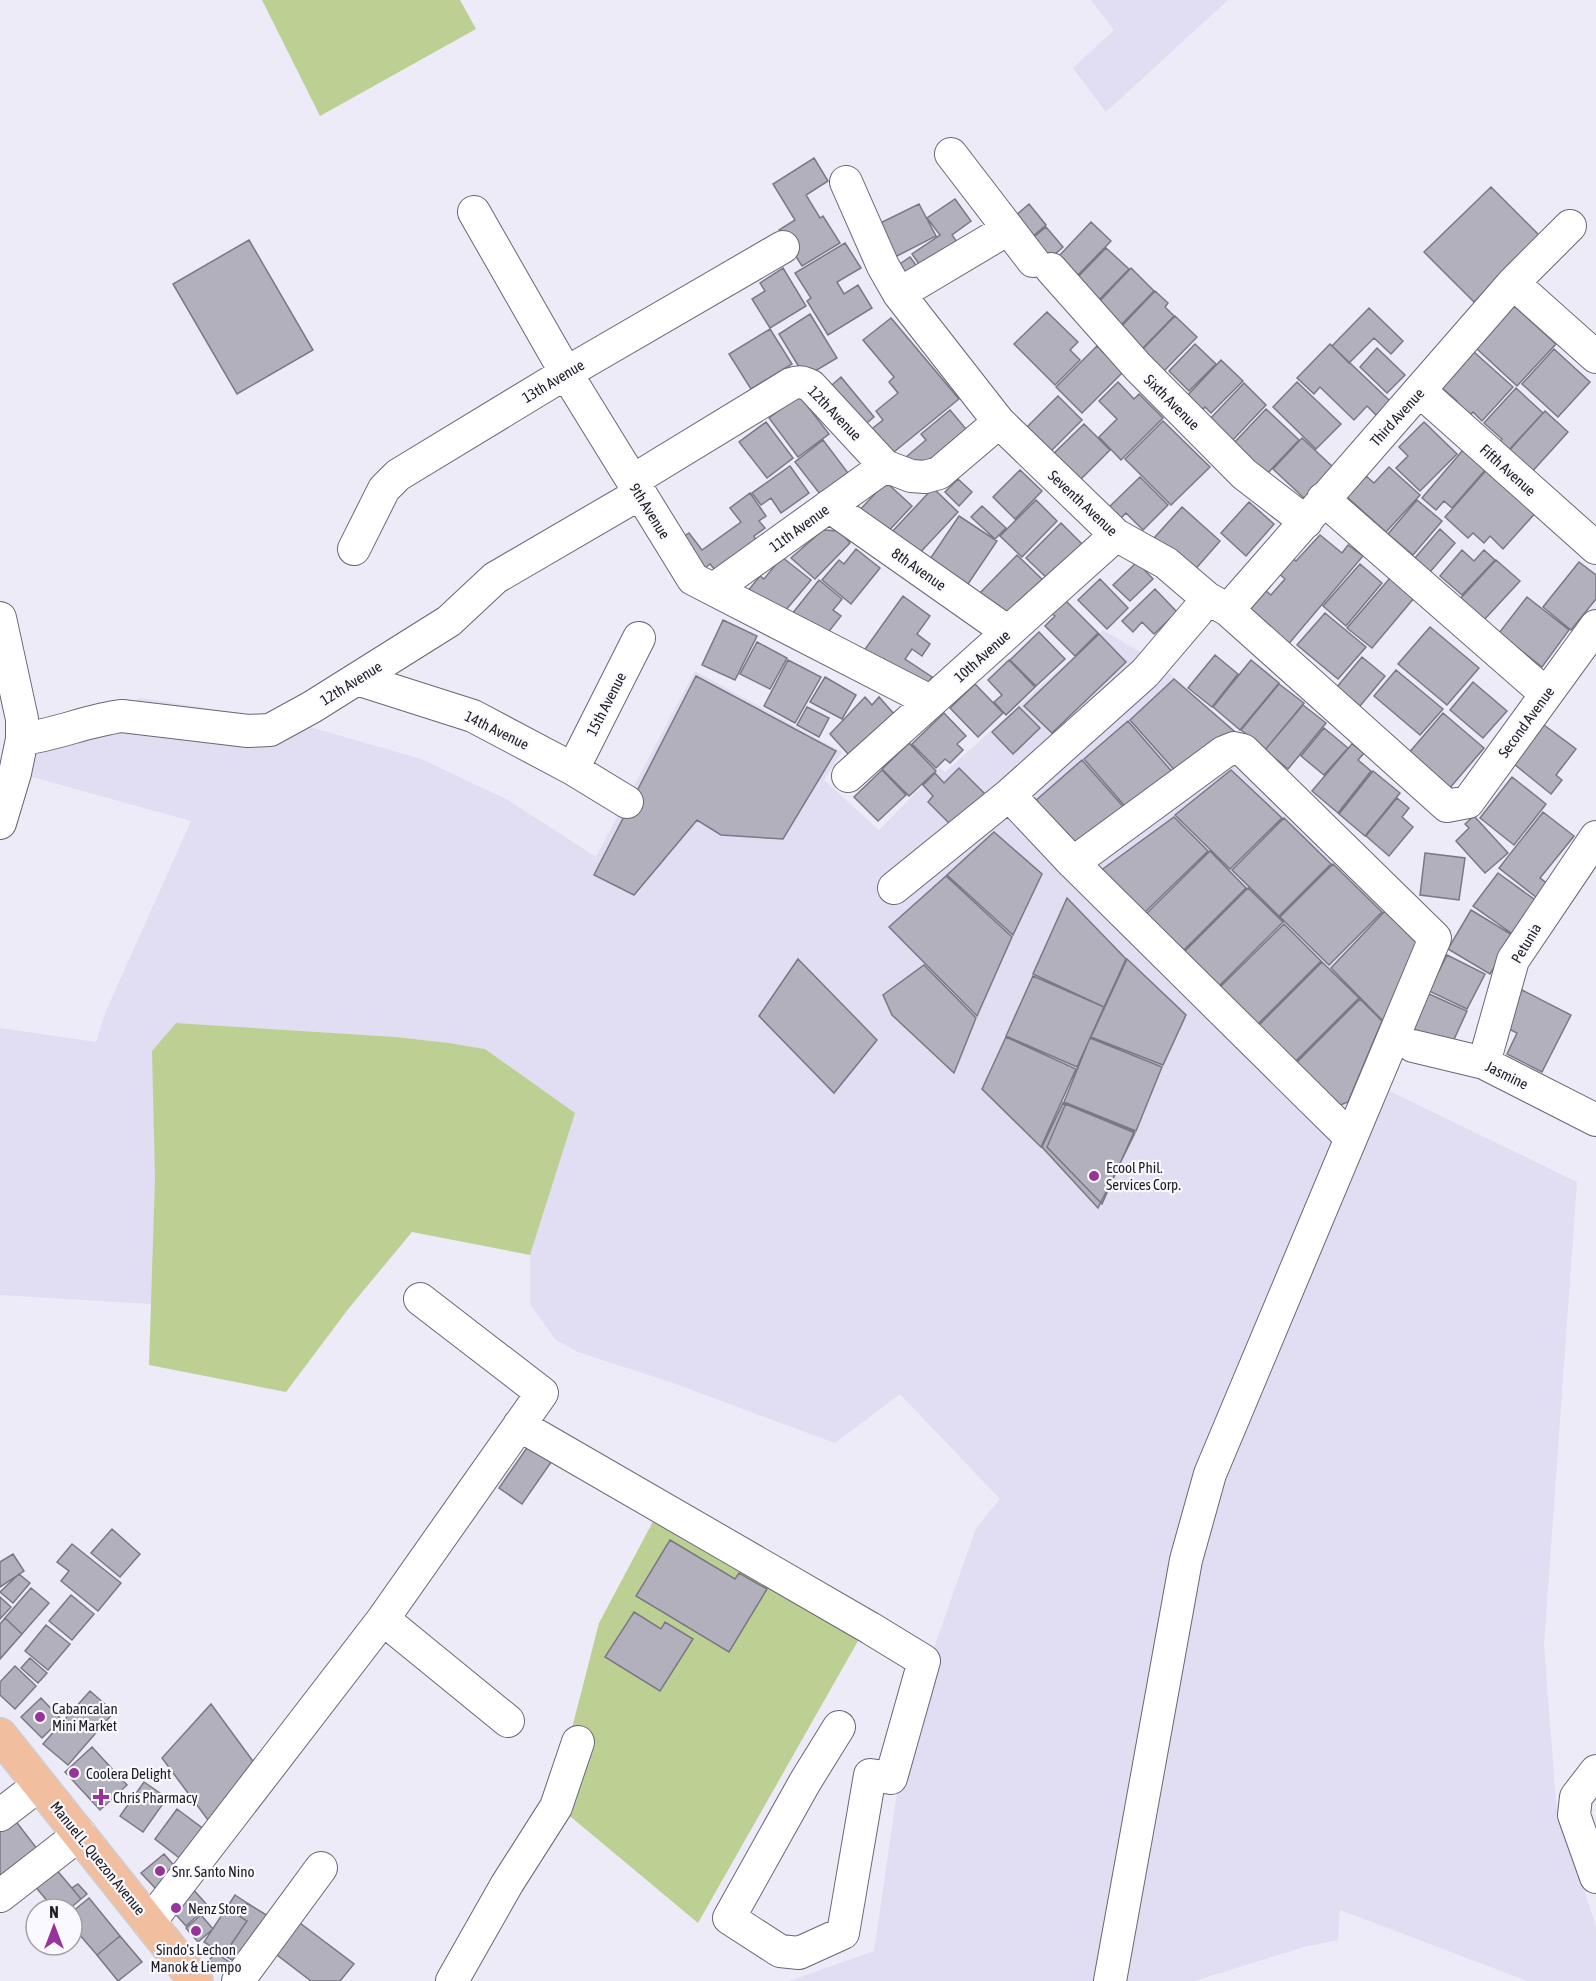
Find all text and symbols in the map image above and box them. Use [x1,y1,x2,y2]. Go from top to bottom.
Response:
street label: 13th Avenue [519,356,587,406]
street label: Sixth Avenue [1141,371,1203,433]
street label: 12th Avenue [805,382,865,444]
street label: Third Avenue [1367,384,1428,449]
street label: Fifth Avenue [1477,441,1539,499]
street label: Seventh Avenue [1045,467,1121,539]
street label: 9th Avenue [626,480,674,542]
street label: 11th Avenue [766,501,832,555]
street label: 8th Avenue [889,544,950,594]
street label: 10th Avenue [951,626,1014,685]
street label: 12th Avenue [317,657,385,709]
street label: 15th Avenue [583,669,629,739]
street label: Second Avenue [1495,683,1558,761]
street label: 14th Avenue [462,707,532,753]
street label: Petunia [1508,920,1544,966]
street label: Jasmine [1483,1057,1531,1093]
place label: Ecool Phil. Services Corp. [1106,1159,1181,1193]
marker: Ecool Phil. Services Corp. [1087,1169,1101,1183]
place label: Cabancalan Mini Market [52,1700,118,1734]
marker: Cabancalan Mini Market [33,1710,47,1724]
place label: Coolera Delight [86,1765,171,1782]
marker: Coolera Delight [67,1766,81,1780]
place label: Chris Pharmacy [113,1789,198,1806]
marker: Chris Pharmacy [94,1790,108,1804]
street label: Manuel L. Quezon Avenue [47,1798,149,1918]
place label: Snr. Santo Nino [172,1863,255,1880]
marker: Snr. Santo Nino [153,1864,167,1878]
north arrow [24,1897,84,1957]
place label: Nenz Store [188,1900,247,1917]
marker: Nenz Store [169,1901,183,1915]
text: N [49,1903,59,1921]
marker: Sindo's Lechon Manok & Liempo [189,1924,203,1938]
place label: Sindo's Lechon Manok & Liempo [151,1941,241,1975]

